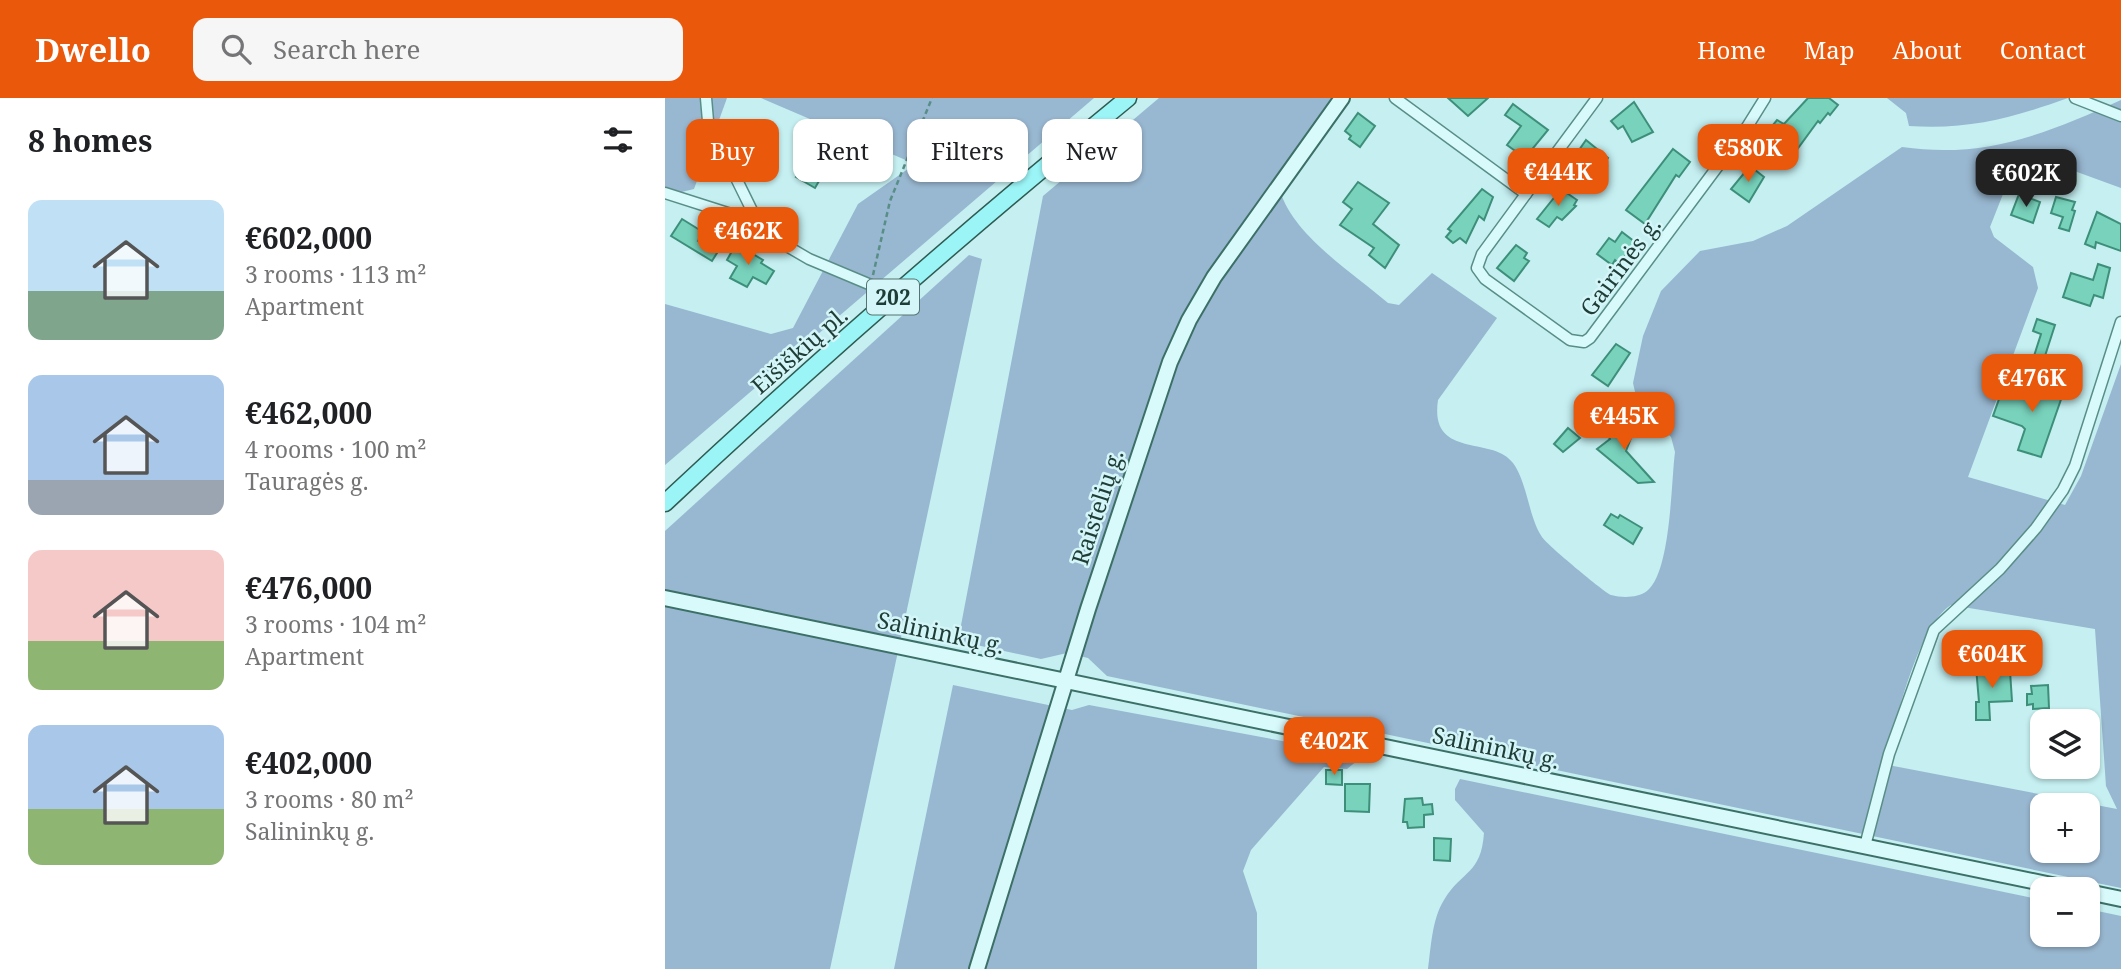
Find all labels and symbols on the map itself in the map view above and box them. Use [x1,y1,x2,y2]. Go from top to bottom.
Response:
pin: €580K [1699,125,1797,184]
pin: €444K [1509,148,1607,208]
pin: €602K [1977,150,2075,209]
pin: €462K [699,208,797,267]
street label: Gairinės g. [1572,210,1668,322]
road number: 202 [867,280,919,314]
street label: Eišiškių pl. [744,299,854,401]
pin: €476K [1983,354,2081,414]
pin: €445K [1575,392,1673,452]
street label: Raistelių g. [1063,445,1131,569]
street label: Salininkų g. [875,603,1007,661]
pin: €604K [1943,630,2041,690]
pin: €402K [1285,718,1383,777]
street label: Salininkų g. [1430,718,1562,776]

